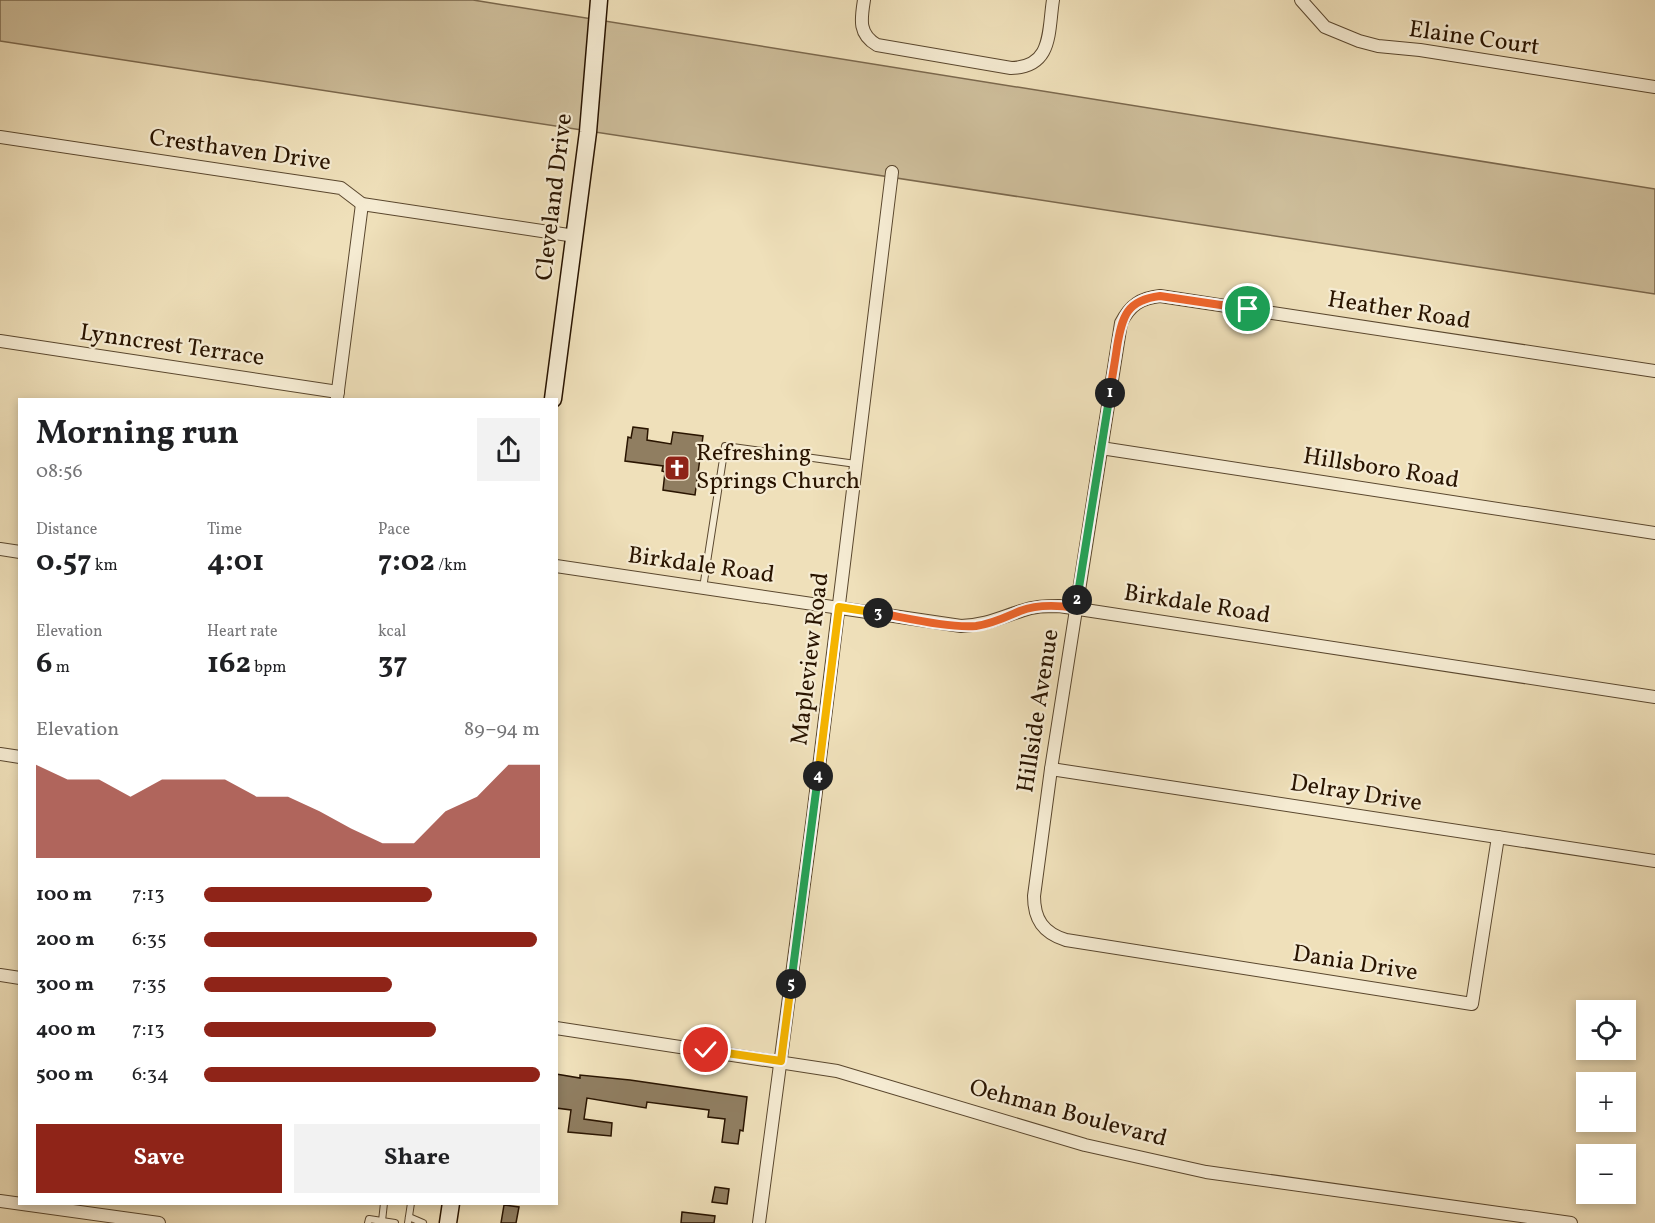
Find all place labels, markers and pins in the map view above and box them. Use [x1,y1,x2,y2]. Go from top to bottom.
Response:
pin [1222,283,1273,334]
pin: 1 [1095,378,1125,408]
place label: Refreshing Springs Church [696,437,860,499]
church icon: Refreshing Springs Church [662,453,692,483]
pin: 2 [1062,585,1092,615]
pin: 3 [863,598,893,628]
pin: 4 [803,761,833,791]
pin: 5 [776,969,806,999]
pin [680,1024,731,1075]

